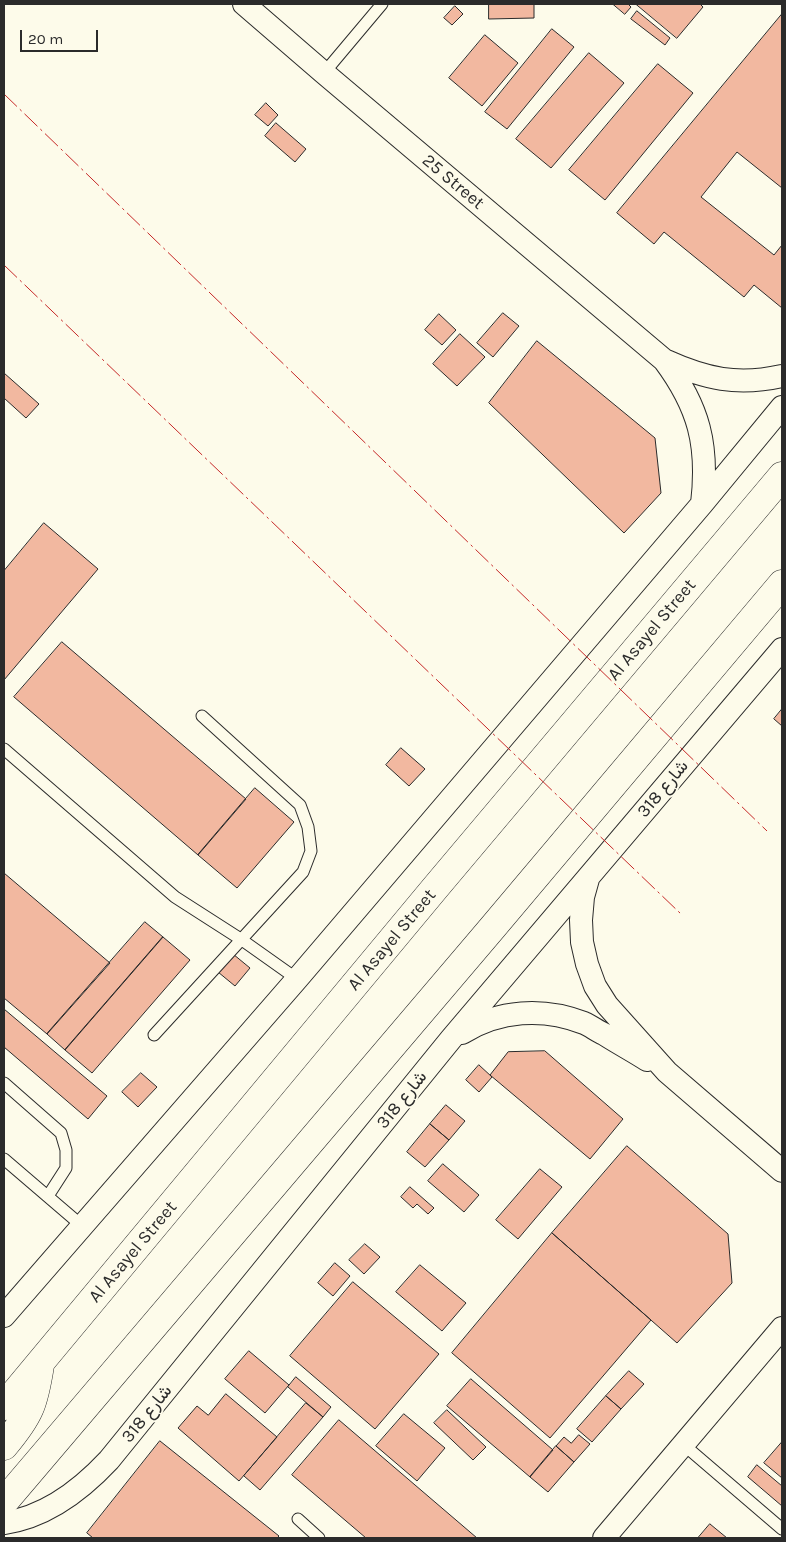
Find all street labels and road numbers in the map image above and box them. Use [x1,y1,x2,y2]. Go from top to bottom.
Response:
street label: 25 Street [418,150,488,214]
street label: Al Asayel Street [603,575,701,685]
street label: شارع 318 [633,756,693,822]
street label: Al Asayel Street [343,885,441,995]
street label: شارع 318 [372,1067,432,1133]
street label: Al Asayel Street [84,1197,182,1307]
street label: شارع 318 [117,1381,177,1447]

